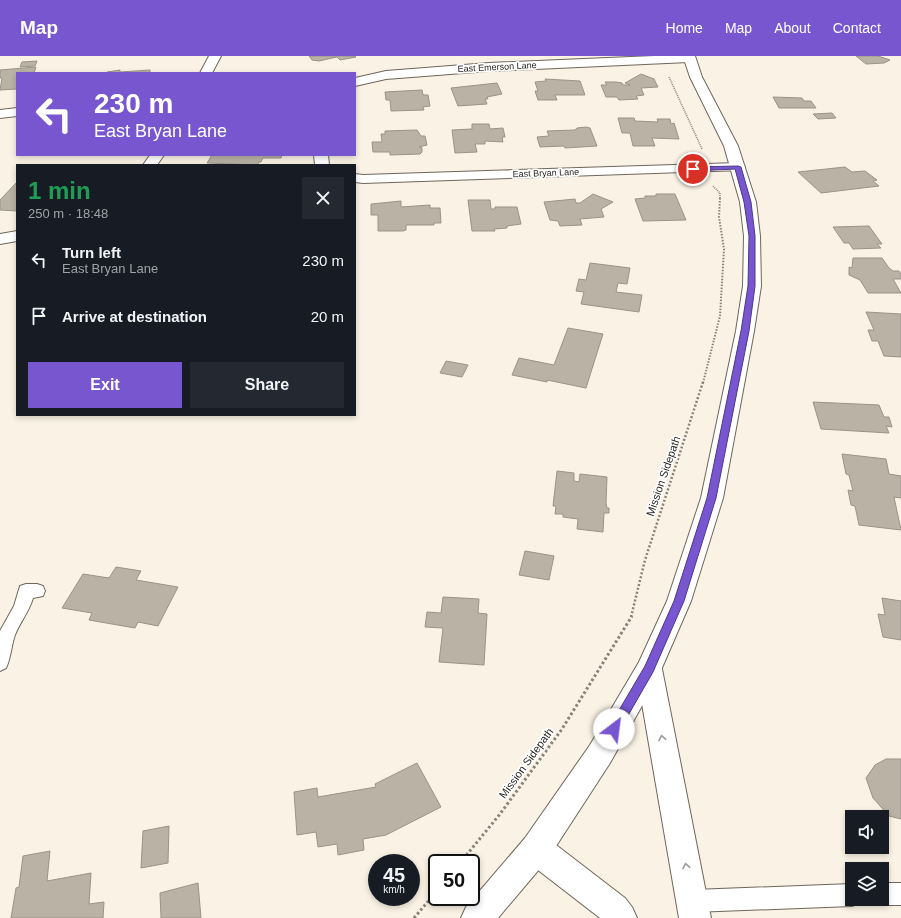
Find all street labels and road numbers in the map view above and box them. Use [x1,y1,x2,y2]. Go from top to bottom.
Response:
street label: East Emerson Lane [457,60,537,74]
street label: East Bryan Lane [513,167,579,179]
street label: Mission Sidepath [644,434,682,518]
street label: Mission Sidepath [497,726,555,800]

